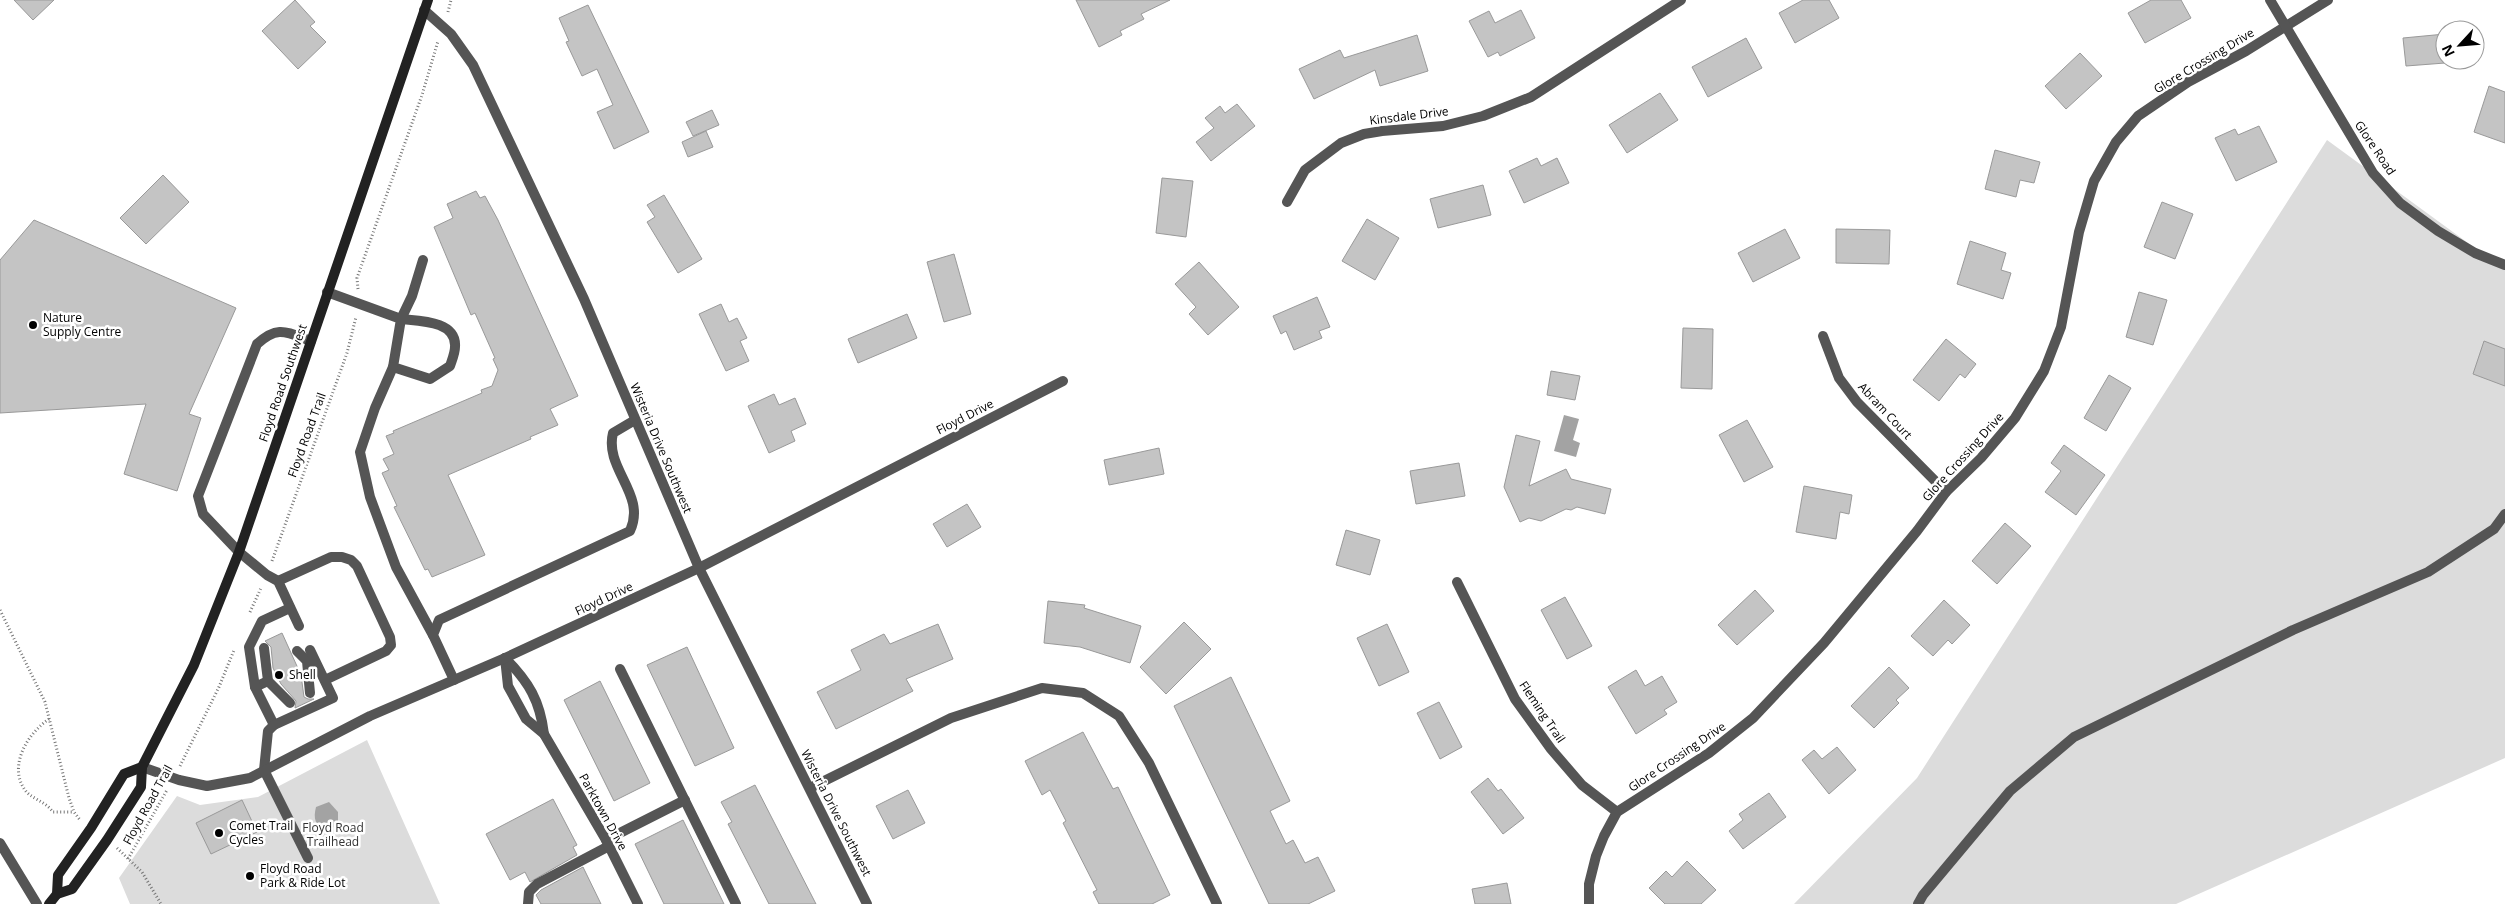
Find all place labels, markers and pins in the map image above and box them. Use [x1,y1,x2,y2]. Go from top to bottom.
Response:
place label: Nature Supply Centre [43,309,122,340]
marker: Nature Supply Centre [27,319,39,331]
place label: Shell [289,666,316,683]
marker: Shell [273,669,285,681]
place label: Comet Trail Cycles [229,817,293,848]
marker: Comet Trail Cycles [213,827,225,839]
place label: Floyd Road Park & Ride Lot [260,860,345,891]
marker: Floyd Road Park & Ride Lot [244,870,256,882]

